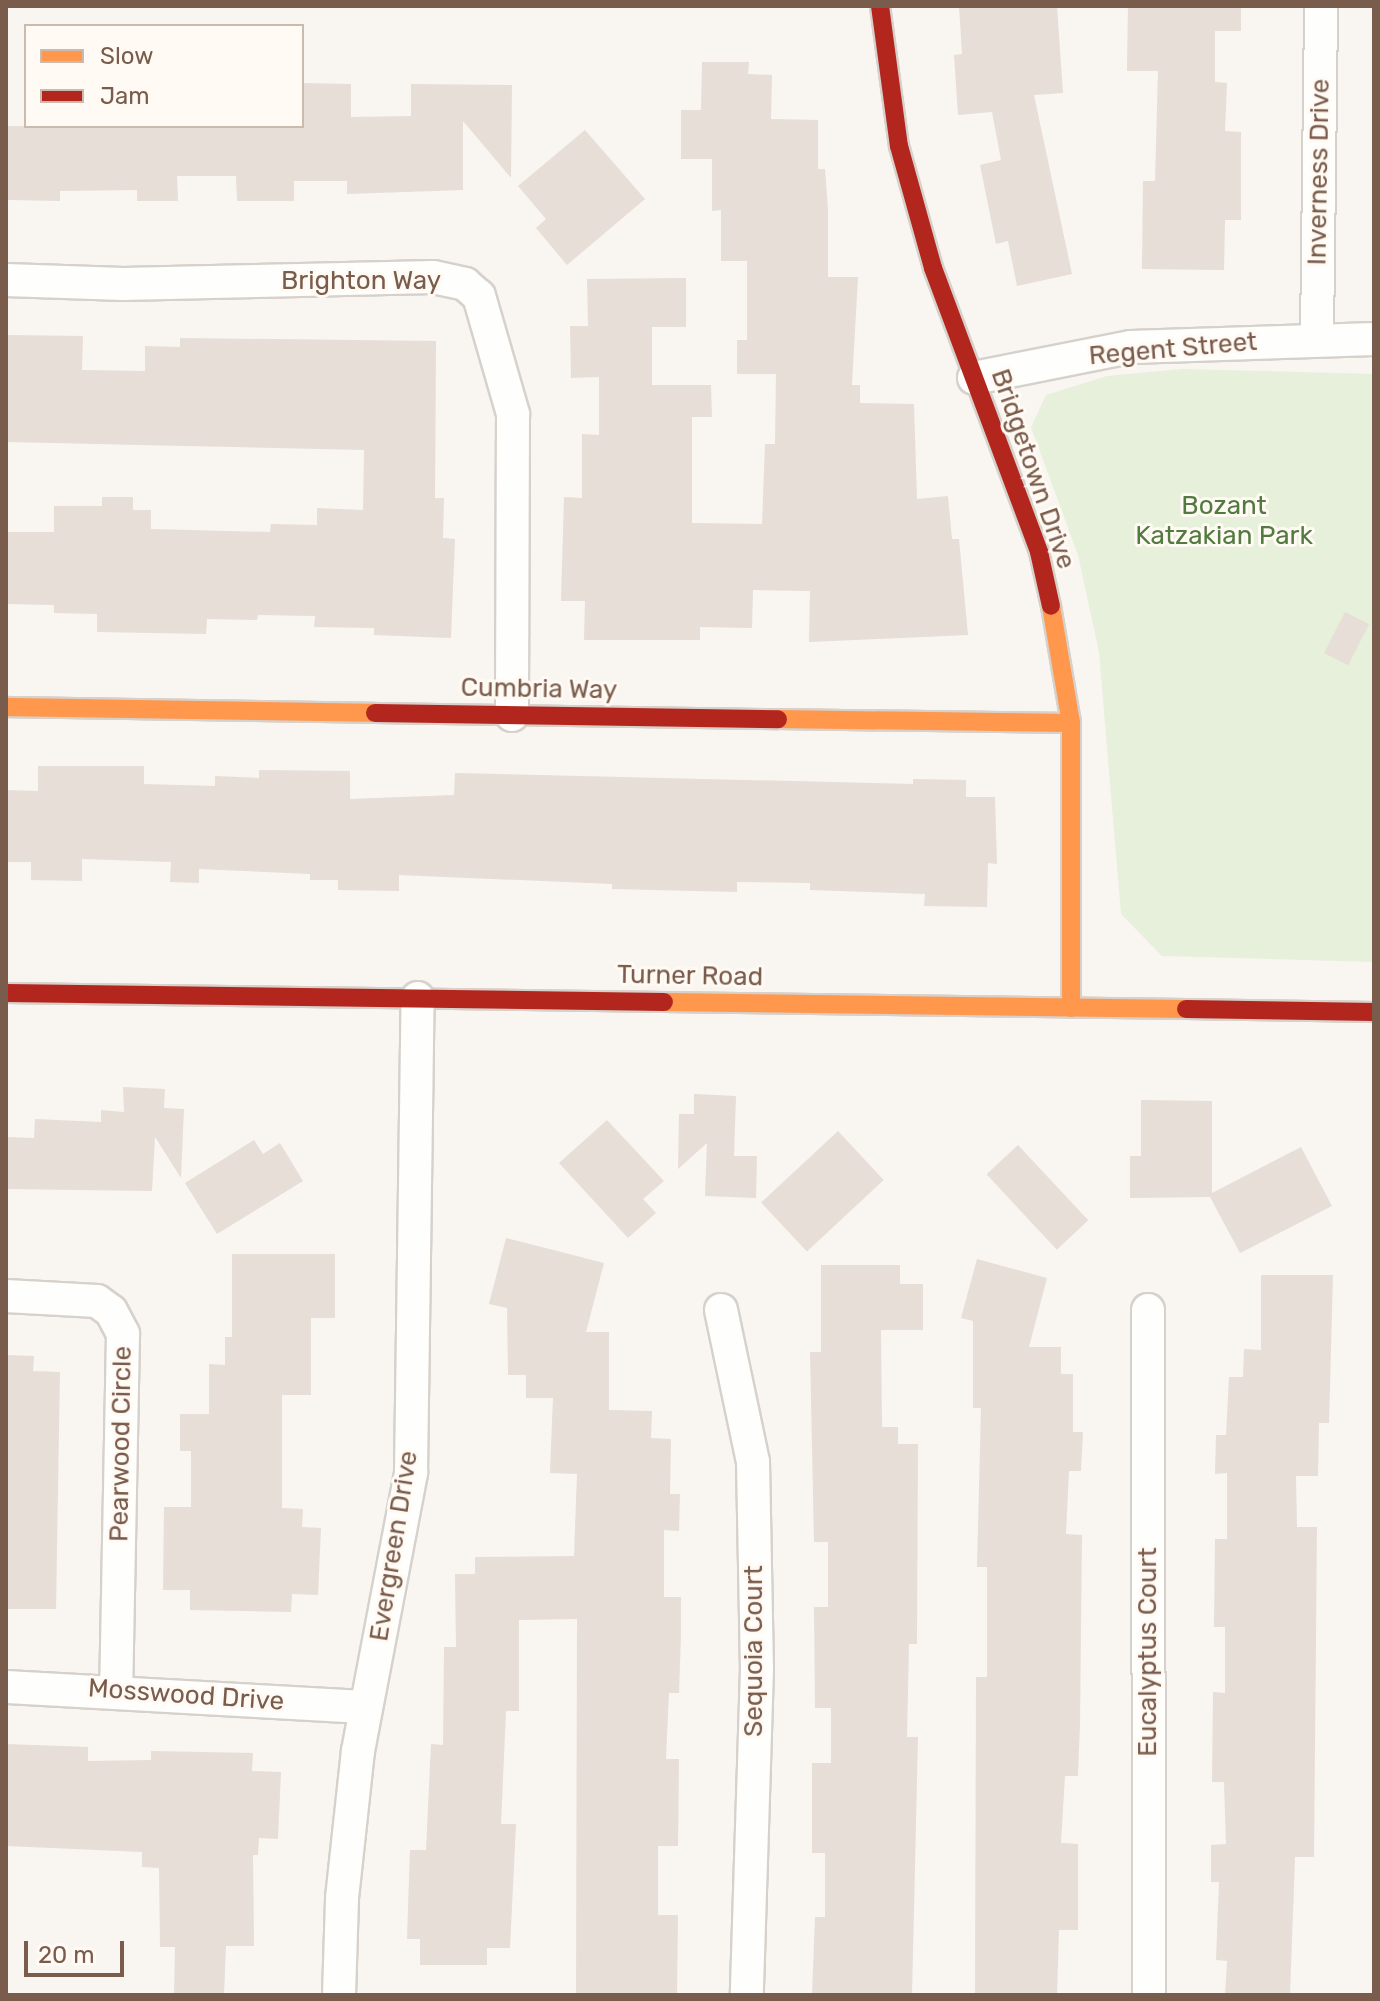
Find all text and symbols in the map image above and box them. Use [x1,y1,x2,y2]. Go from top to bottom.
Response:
legend [24,24,304,128]
text: Slow [100,42,153,70]
street label: Inverness Drive [1302,78,1336,266]
text: Jam [100,82,150,110]
street label: Brighton Way [281,265,441,297]
street label: Regent Street [1088,326,1258,372]
street label: Bridgetown Drive [984,365,1082,573]
park label: Bozant Katzakian Park [1135,490,1313,552]
street label: Cumbria Way [460,672,618,706]
street label: Turner Road [616,959,764,993]
street label: Pearwood Circle [104,1346,138,1542]
street label: Evergreen Drive [364,1449,424,1643]
street label: Eucalyptus Court [1132,1547,1164,1757]
street label: Sequoia Court [738,1565,770,1737]
street label: Mosswood Drive [87,1673,285,1717]
scale bar [28,1925,128,1975]
text: 20 m [38,1941,95,1969]

